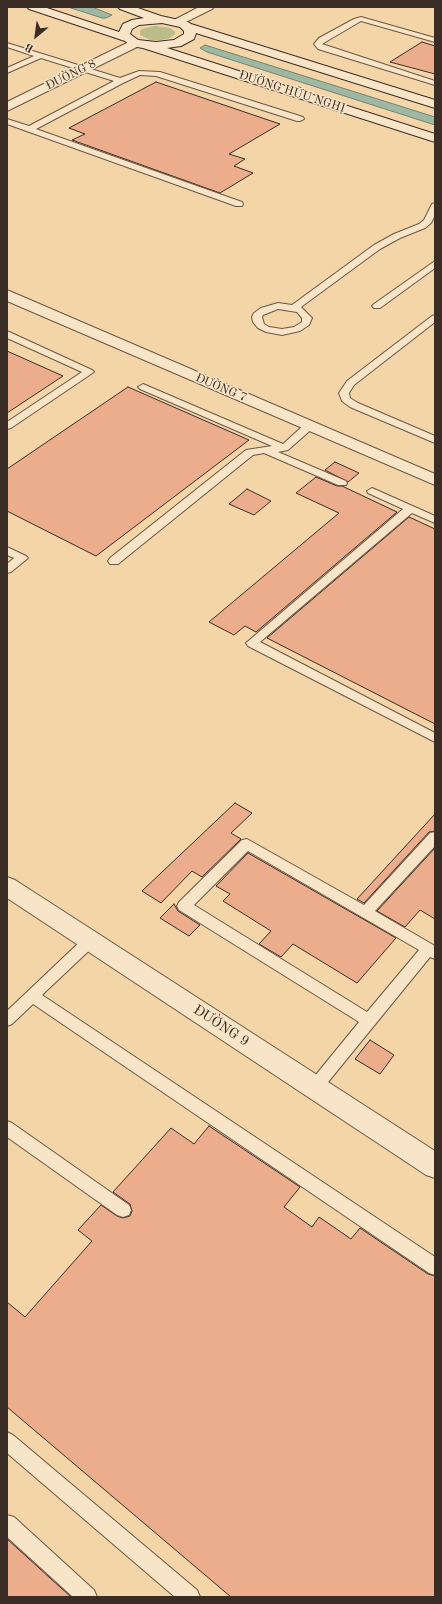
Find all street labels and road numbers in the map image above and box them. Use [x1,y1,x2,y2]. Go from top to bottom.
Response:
street label: ĐƯỜNG 8 [43,57,99,93]
street label: ĐƯỜNG HỮU NGHỊ [237,68,347,116]
street label: ĐƯỜNG 7 [193,371,249,405]
street label: ĐƯỜNG 9 [190,1002,252,1050]

